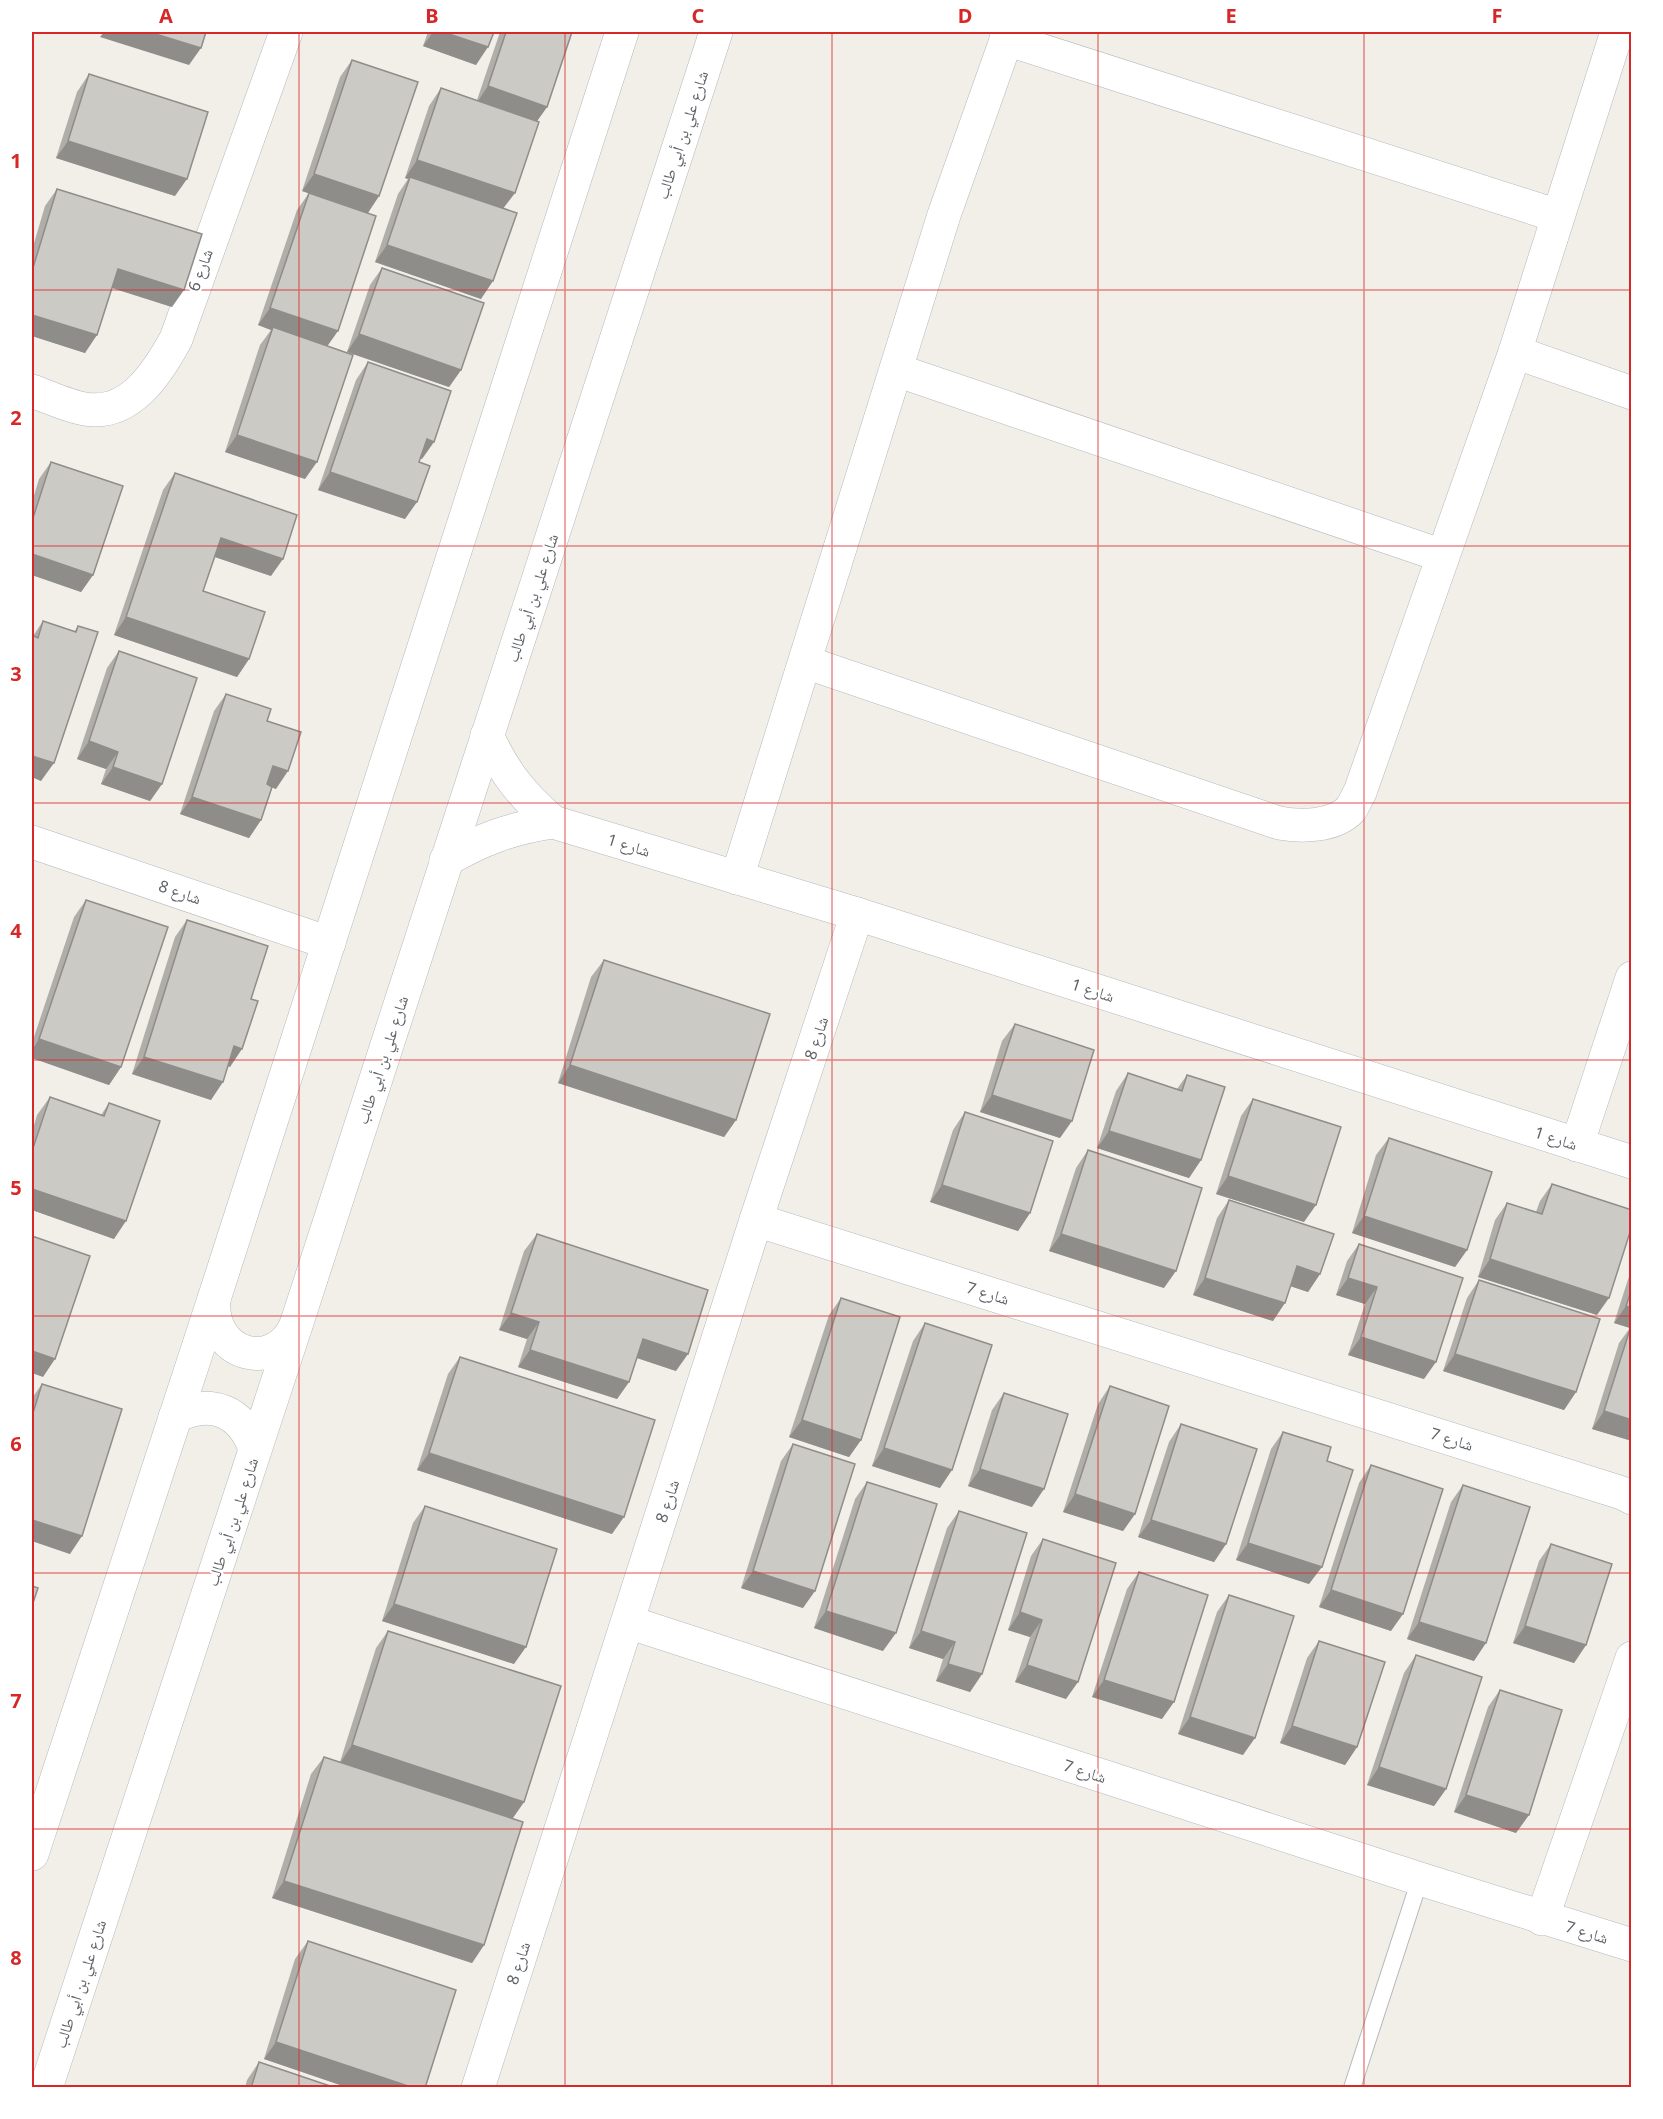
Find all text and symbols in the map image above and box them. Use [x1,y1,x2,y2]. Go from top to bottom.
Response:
text: A [159,2,173,29]
text: B [425,2,439,29]
text: C [692,2,705,29]
text: D [958,2,972,29]
text: E [1225,2,1237,29]
text: F [1492,2,1502,29]
street label: شارع علي بن أبي طالب [651,68,715,203]
text: 1 [10,147,22,174]
street label: شارع 6 [182,246,218,294]
text: 2 [10,404,22,431]
street label: شارع علي بن أبي طالب [501,531,565,666]
text: 3 [10,660,22,687]
street label: شارع 1 [605,828,653,862]
street label: شارع 8 [156,874,204,910]
text: 4 [10,917,22,944]
street label: شارع 1 [1069,973,1117,1007]
street label: شارع علي بن أبي طالب [351,993,415,1128]
street label: شارع 8 [799,1014,833,1062]
street label: شارع 1 [1532,1121,1580,1155]
text: 5 [10,1174,22,1201]
street label: شارع 7 [964,1276,1012,1310]
street label: شارع 7 [1428,1422,1476,1456]
text: 6 [10,1430,22,1457]
street label: شارع علي بن أبي طالب [201,1455,265,1590]
street label: شارع 8 [650,1477,684,1525]
text: 7 [10,1687,22,1714]
street label: شارع 7 [1061,1754,1109,1788]
street label: شارع 7 [1563,1915,1611,1949]
street label: شارع علي بن أبي طالب [49,1917,113,2052]
street label: شارع 8 [501,1939,535,1987]
text: 8 [10,1944,22,1971]

